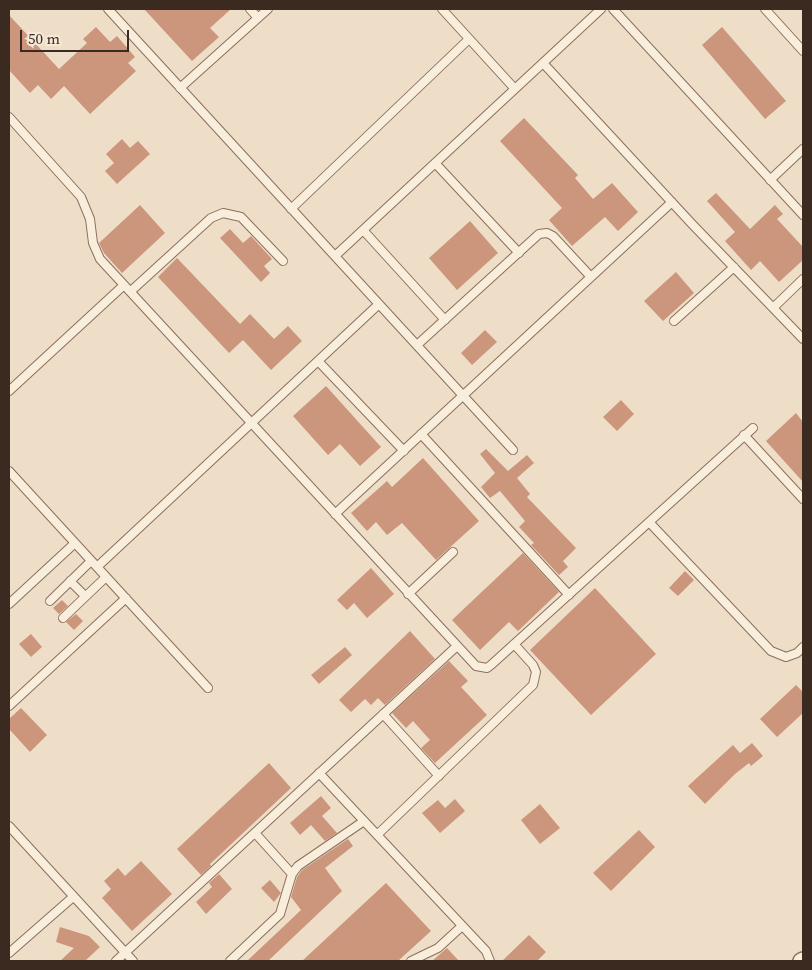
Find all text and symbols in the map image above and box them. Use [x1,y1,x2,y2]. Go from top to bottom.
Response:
scale bar [22,20,131,52]
text: 50 m [28,28,60,49]

